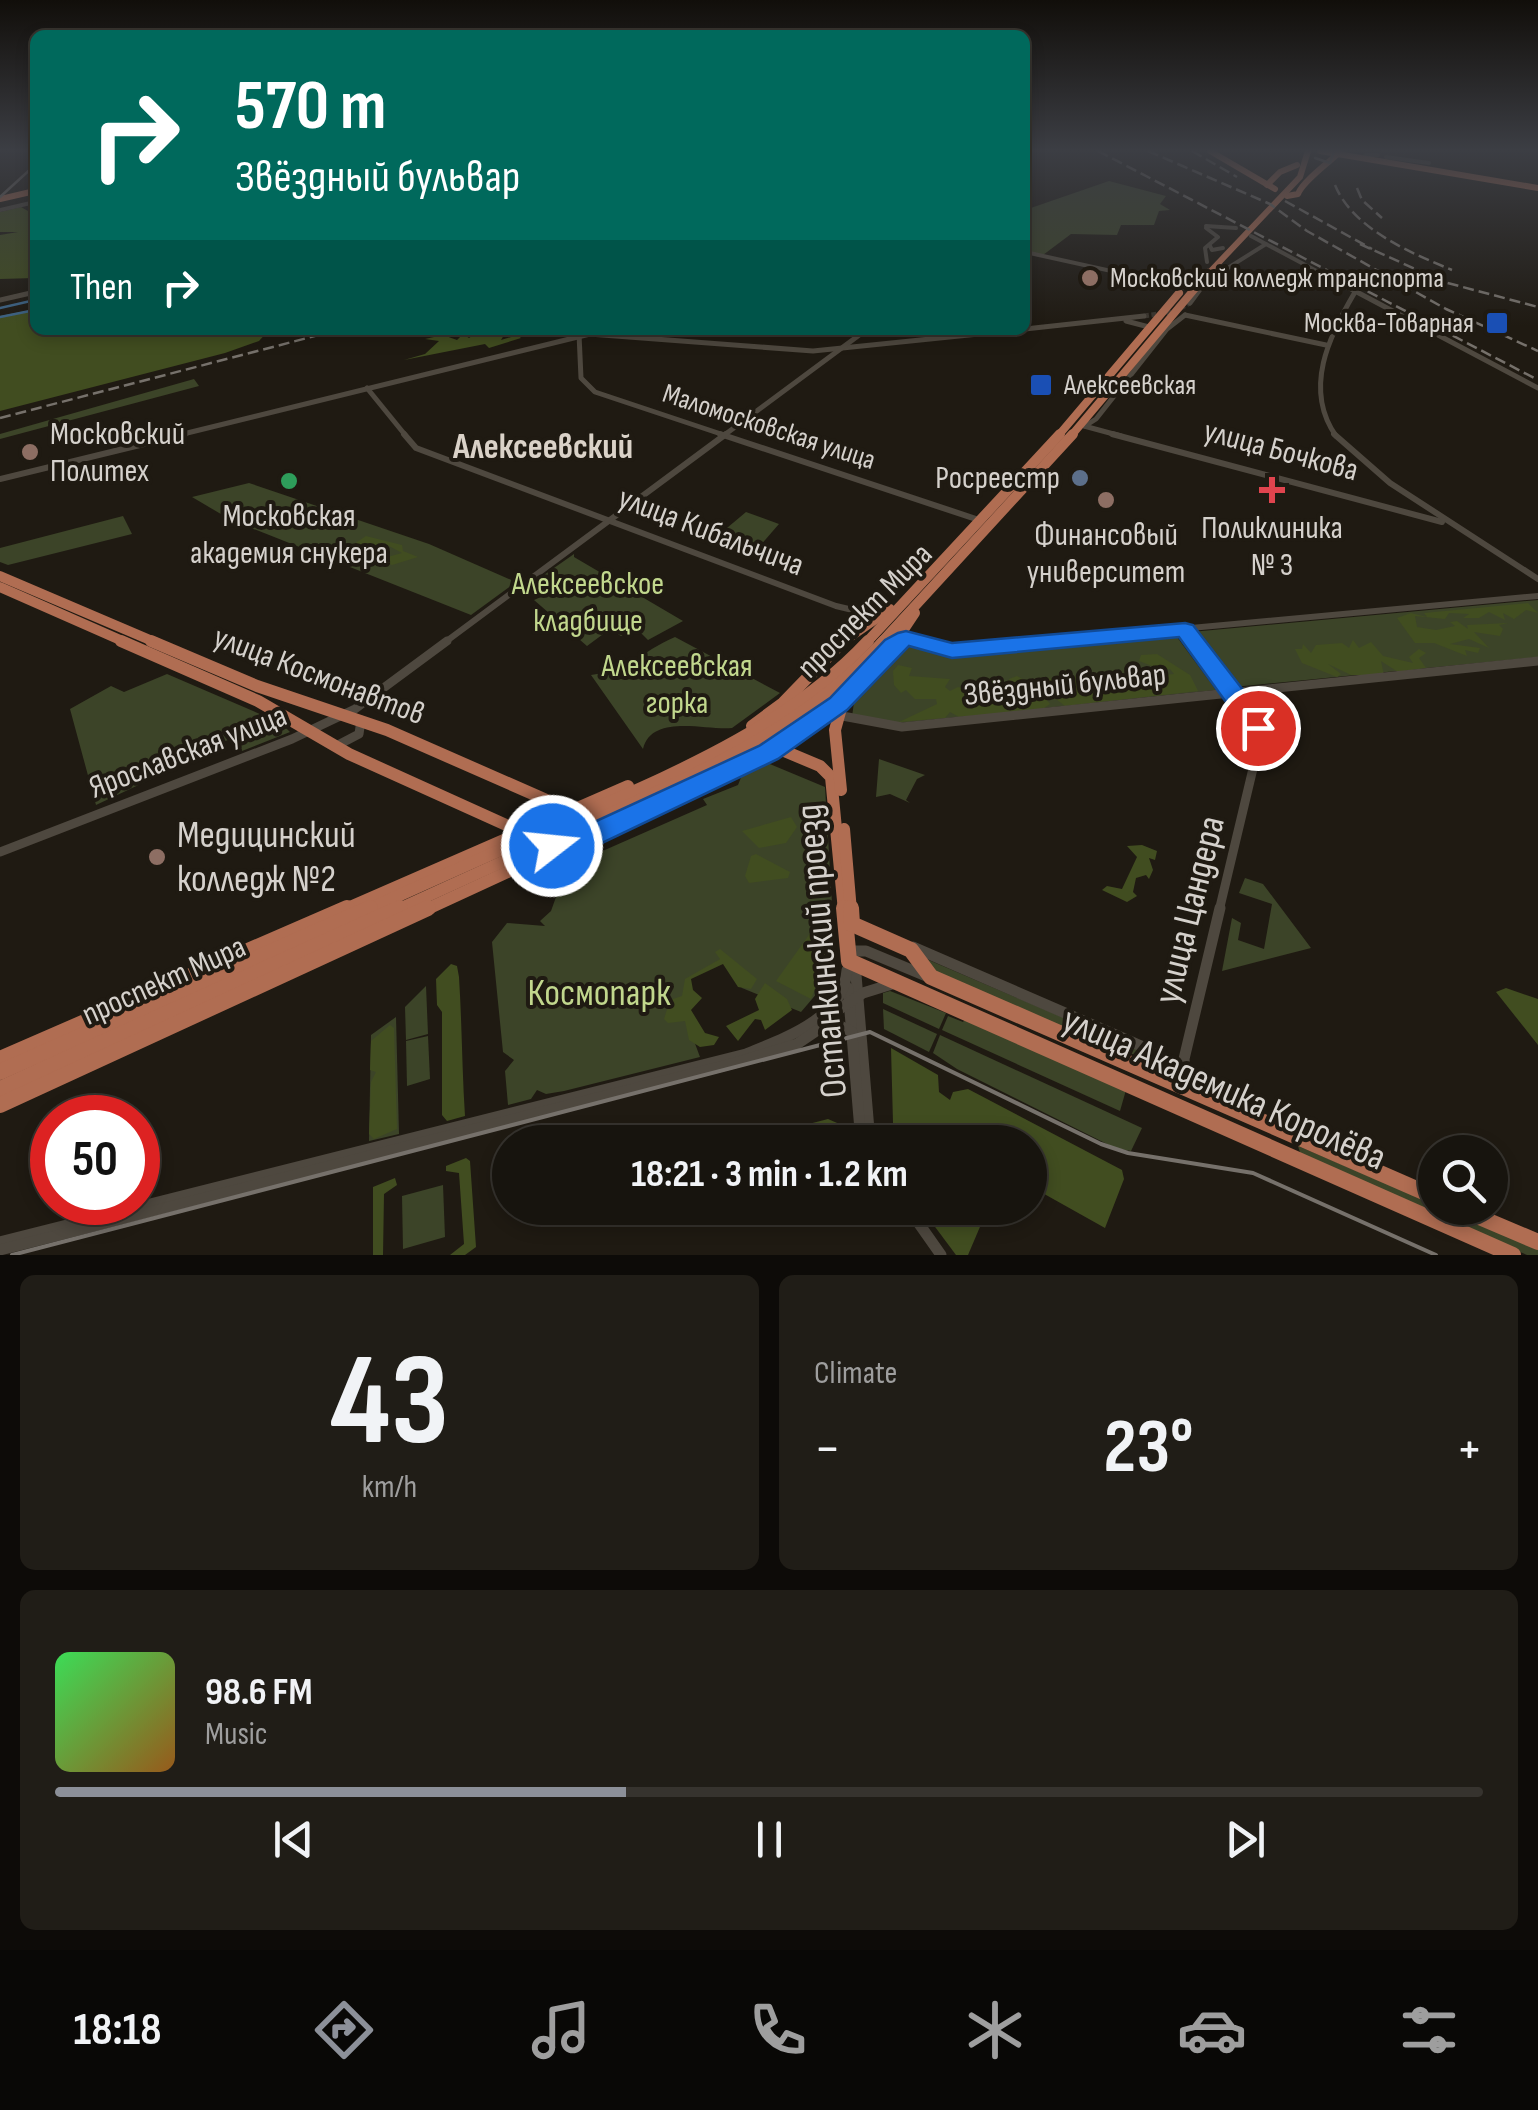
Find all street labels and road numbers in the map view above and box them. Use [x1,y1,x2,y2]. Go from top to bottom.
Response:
street label: Маломосковская улица [659,377,879,477]
street label: улица Бочкова [1199,412,1363,490]
street label: улица Кибальчича [613,479,809,585]
street label: проспект Мира [789,535,941,687]
street label: улица Космонавтов [208,618,430,734]
street label: Звёздный бульвар [962,655,1168,715]
street label: Ярославская улица [84,696,292,808]
street label: Останкинский проезд [787,802,857,1100]
street label: улица Цандера [1145,812,1235,1008]
street label: проспект Мира [76,928,252,1034]
street label: улица Академика Королёва [1055,997,1393,1181]

